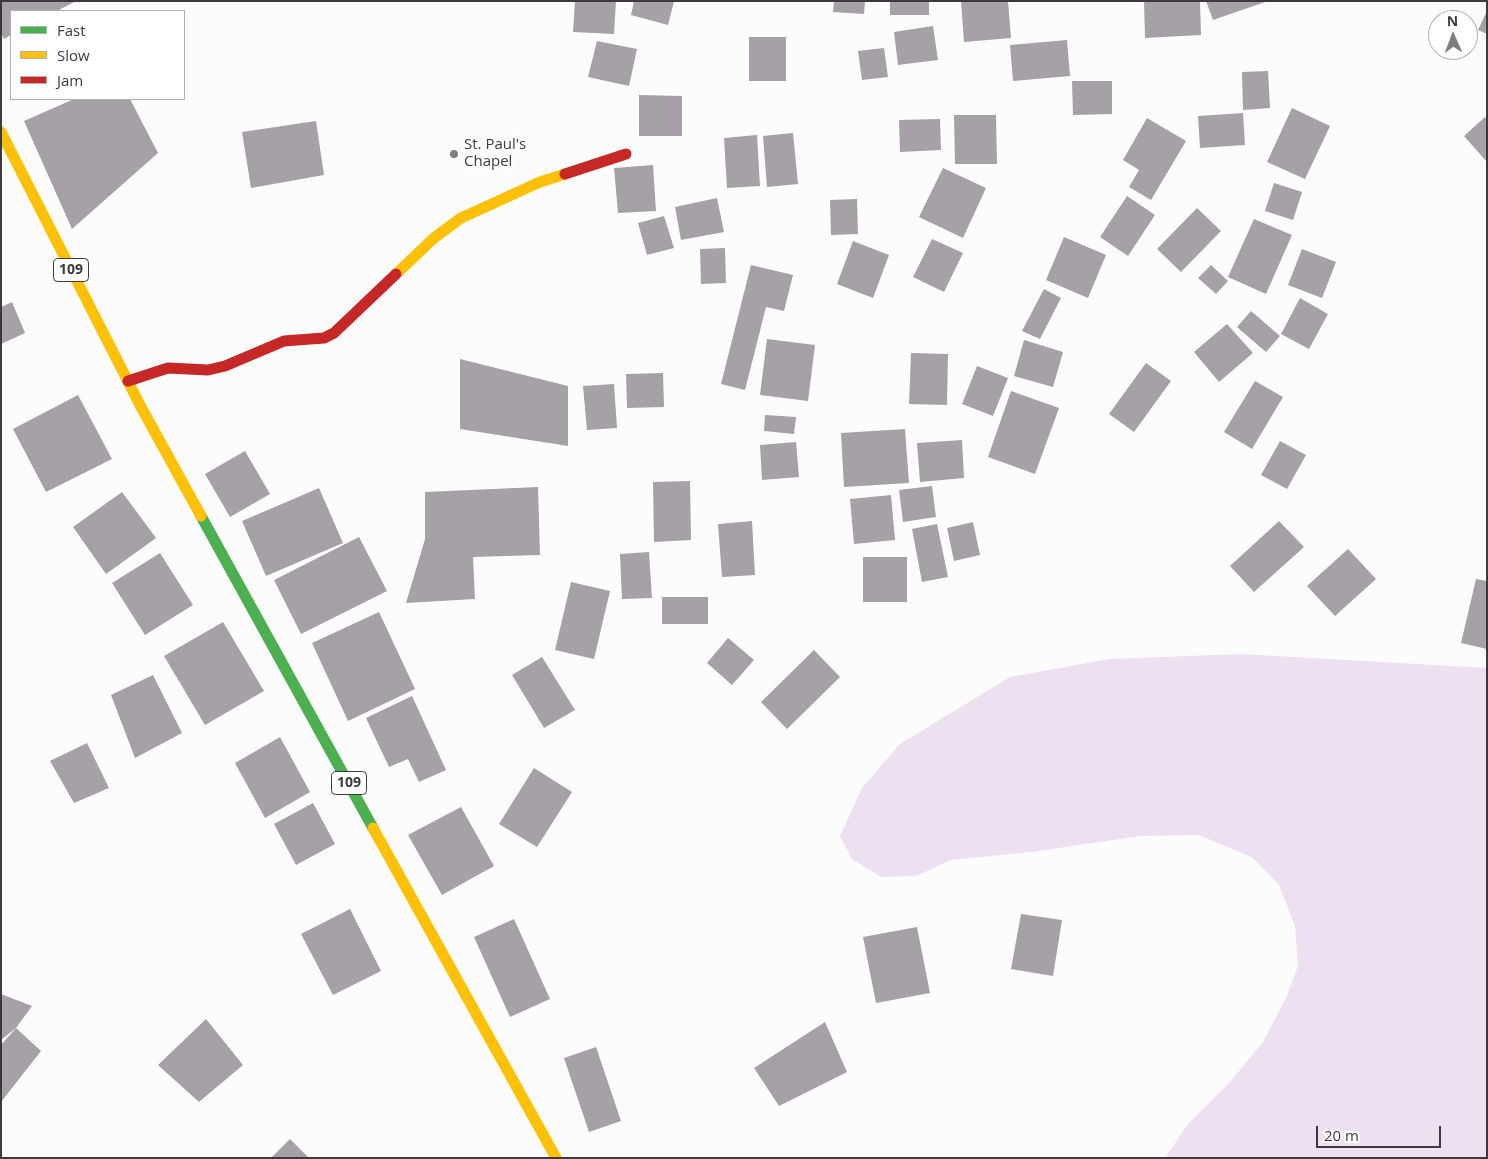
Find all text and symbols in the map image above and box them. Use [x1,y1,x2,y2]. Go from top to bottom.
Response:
legend [10,10,185,100]
north arrow [1428,10,1478,60]
text: N [1446,11,1459,30]
text: Fast [57,20,86,40]
text: Slow [57,45,90,65]
text: Jam [57,70,83,90]
place label: St. Paul's Chapel [464,136,526,171]
marker: St. Paul's Chapel [448,148,460,160]
road number: 109 [54,258,88,282]
road number: 109 [332,771,366,794]
scale bar [1318,1116,1443,1148]
text: 20 m [1324,1125,1359,1145]

